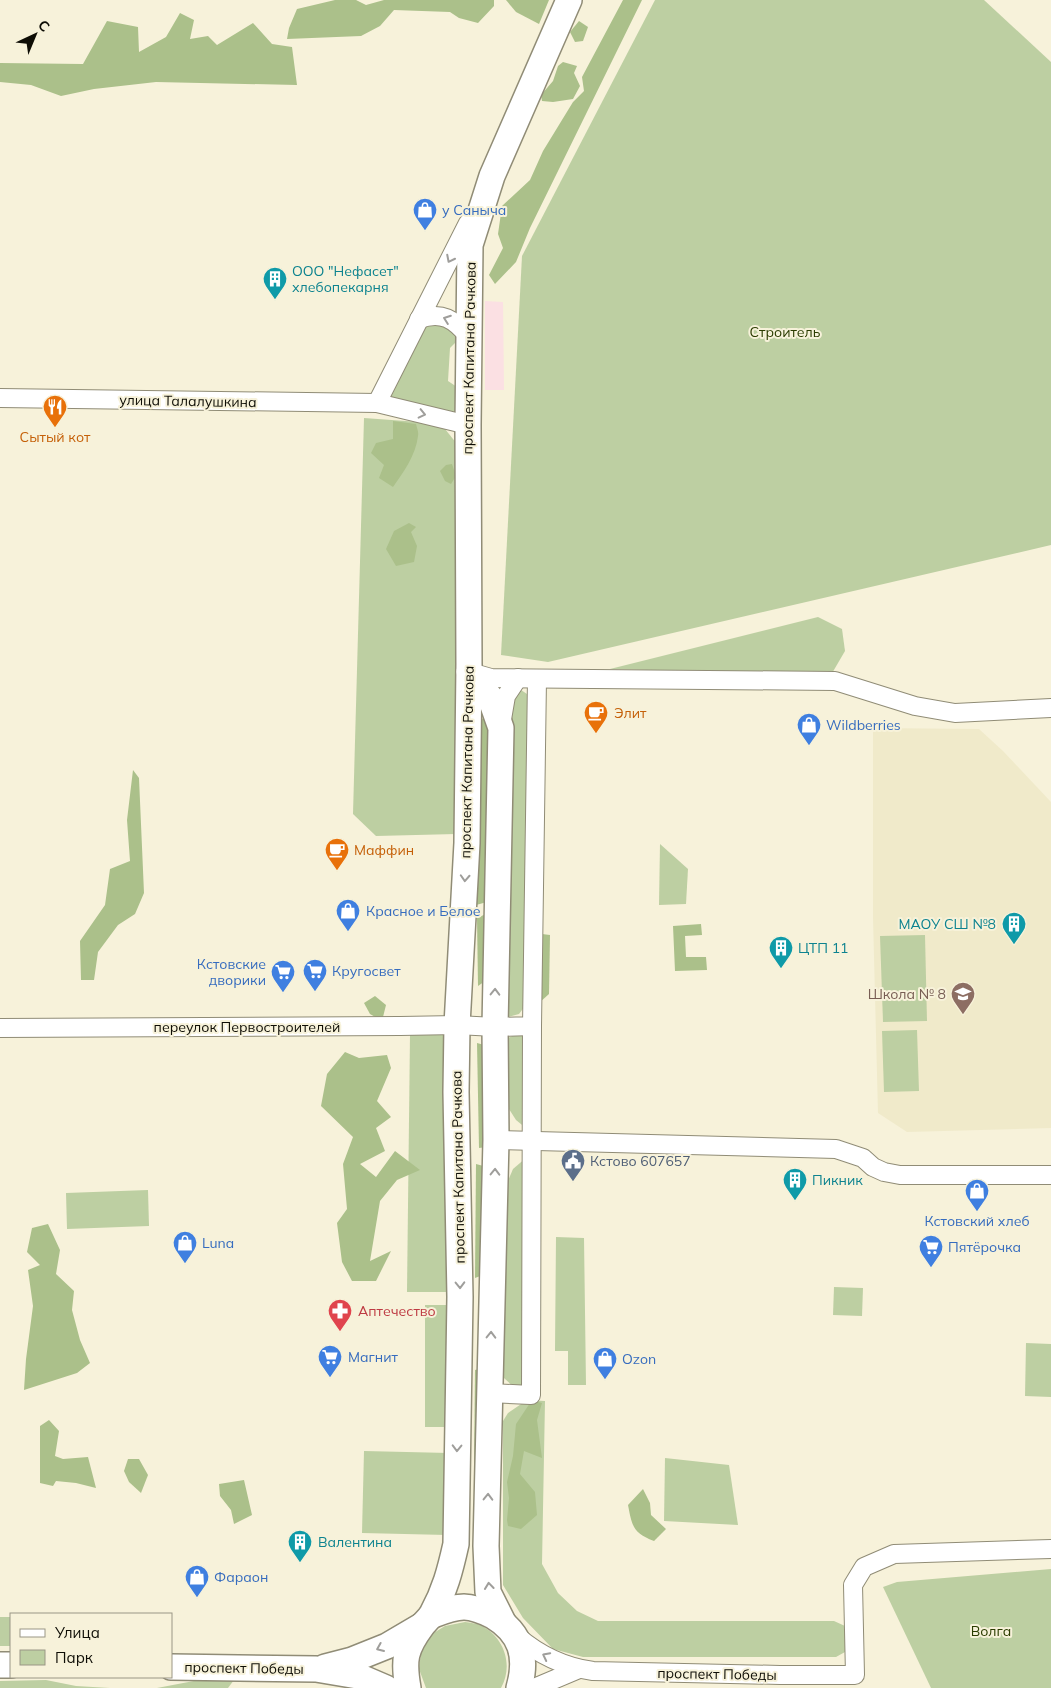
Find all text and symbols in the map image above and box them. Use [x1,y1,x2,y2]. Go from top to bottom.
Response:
north arrow [10,10,60,60]
text: С [34,16,54,35]
shop icon: у Саныча [412,197,438,231]
place label: у Саныча [442,201,506,219]
one-way arrow [446,254,456,263]
street label: проспект Капитана Рачкова [458,261,480,455]
place label: ООО "Нефасет" хлебопекарня [292,262,399,296]
building icon: ООО "Нефасет" хлебопекарня [262,266,288,300]
one-way arrow [443,315,452,325]
park label: Строитель [750,323,821,341]
street label: улица Талалушкина [119,391,257,411]
restaurant icon: Сытый кот [42,394,68,428]
one-way arrow [418,408,427,419]
place label: Сытый кот [20,428,91,446]
street label: проспект Капитана Рачкова [456,665,478,859]
cafe icon: Элит [583,700,609,734]
place label: Элит [614,704,647,722]
shop icon: Wildberries [796,712,822,746]
place label: Wildberries [826,716,901,734]
cafe icon: Маффин [324,837,350,871]
place label: Маффин [354,841,414,859]
one-way arrow [459,874,470,882]
shop icon: Красное и Белое [335,898,361,932]
place label: Красное и Белое [366,902,481,920]
building icon: МАОУ СШ №8 [1001,911,1027,945]
place label: МАОУ СШ №8 [899,915,996,933]
building icon: ЦТП 11 [768,935,794,969]
place label: ЦТП 11 [798,939,848,957]
place label: Кстовские дворики [197,955,266,989]
supermarket icon: Кругосвет [302,958,328,992]
supermarket icon: Кстовские дворики [270,959,296,993]
place label: Кругосвет [332,962,401,980]
school or university icon: Школа № 8 [950,981,976,1015]
place label: Школа № 8 [868,985,946,1003]
one-way arrow [490,988,500,996]
street label: переулок Первостроителей [154,1018,340,1036]
street label: проспект Капитана Рачкова [447,1070,469,1264]
public building icon: Кстово 607657 [560,1148,586,1182]
place label: Кстово 607657 [590,1152,691,1170]
building icon: Пикник [782,1167,808,1201]
one-way arrow [490,1168,500,1176]
place label: Пикник [812,1171,863,1189]
shop icon: Кстовский хлеб [964,1178,990,1212]
place label: Кстовский хлеб [924,1212,1030,1230]
shop icon: Luna [172,1230,198,1264]
place label: Luna [202,1234,234,1252]
supermarket icon: Пятёрочка [918,1234,944,1268]
place label: Пятёрочка [948,1238,1021,1256]
one-way arrow [454,1281,465,1289]
pharmacy icon: Аптечество [327,1298,353,1332]
place label: Аптечество [358,1302,436,1320]
one-way arrow [486,1331,497,1339]
supermarket icon: Магнит [317,1344,343,1378]
shop icon: Ozon [592,1346,618,1380]
place label: Магнит [348,1348,398,1366]
place label: Ozon [622,1350,656,1368]
one-way arrow [452,1444,463,1452]
one-way arrow [482,1493,493,1501]
building icon: Валентина [287,1529,313,1563]
place label: Валентина [318,1533,392,1551]
shop icon: Фараон [184,1564,210,1598]
place label: Фараон [214,1568,268,1586]
one-way arrow [483,1581,494,1589]
legend [10,1613,172,1678]
park label: Волга [971,1622,1011,1640]
text: Улица [54,1623,100,1642]
one-way arrow [376,1642,385,1653]
text: Парк [55,1648,94,1667]
one-way arrow [542,1652,551,1662]
street label: проспект Победы [184,1658,304,1678]
street label: проспект Победы [657,1664,777,1684]

